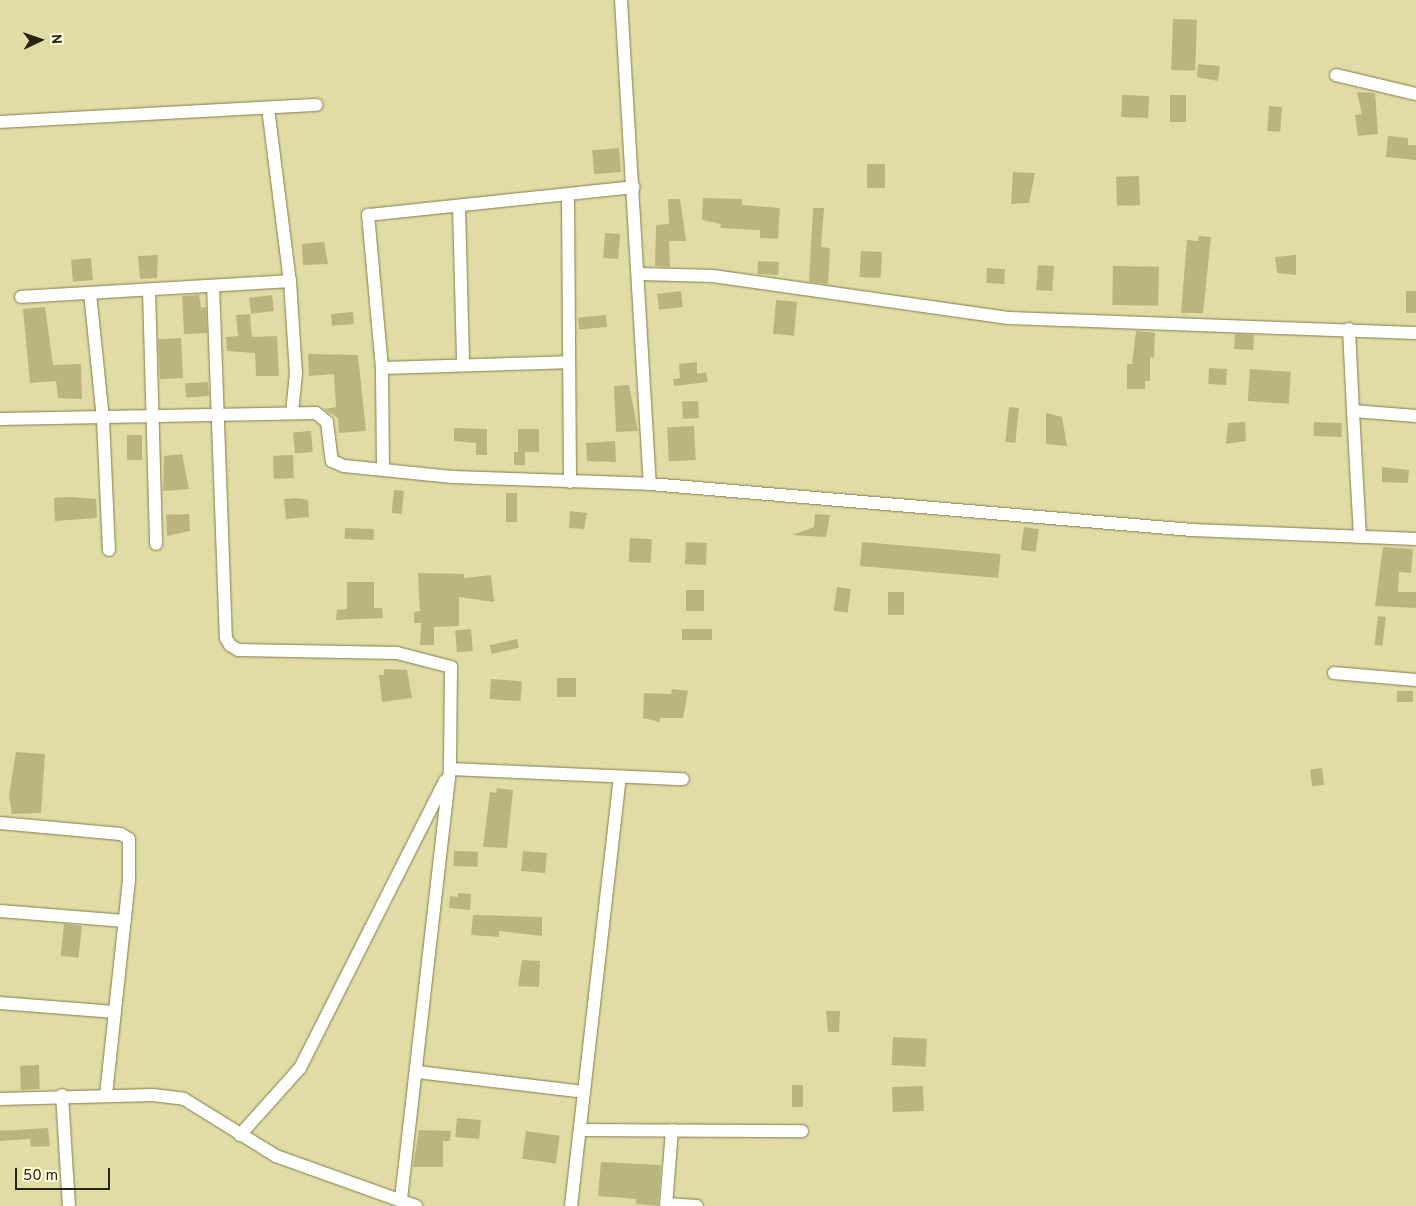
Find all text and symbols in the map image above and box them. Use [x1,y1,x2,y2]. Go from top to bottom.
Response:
north arrow [15,15,65,65]
text: N [47,34,64,45]
scale bar [18,1158,112,1190]
text: 50 m [23,1167,58,1186]

